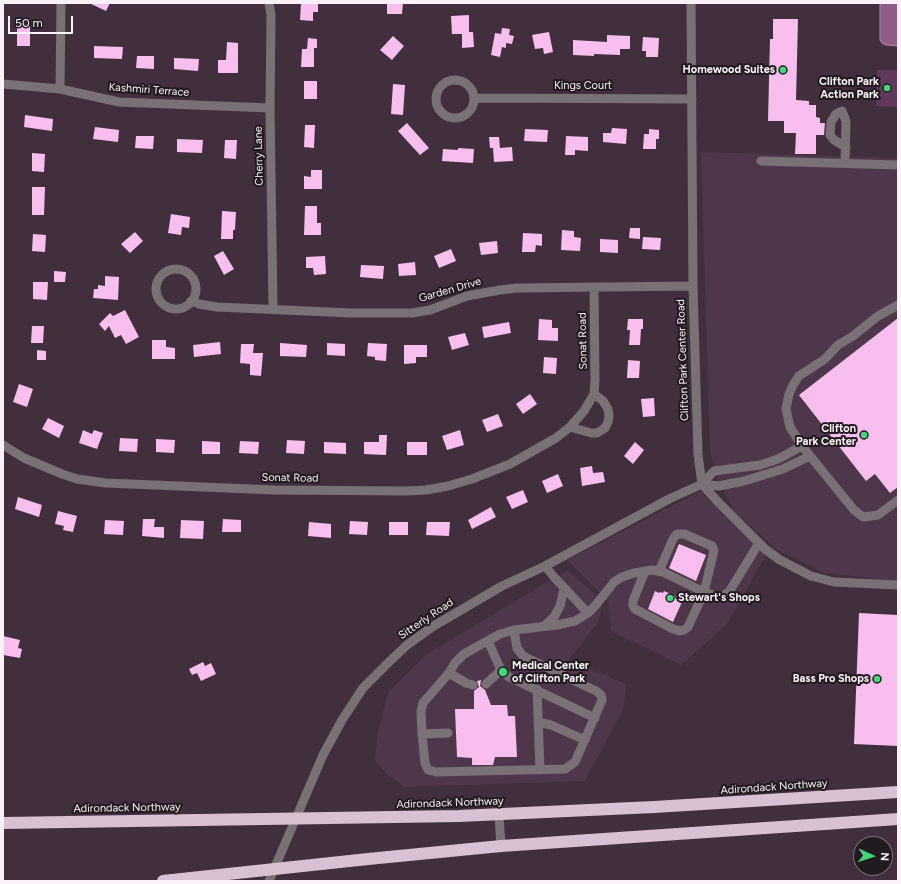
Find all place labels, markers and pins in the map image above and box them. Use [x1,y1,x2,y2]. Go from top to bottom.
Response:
place label: Homewood Suites [683,63,775,77]
marker: Homewood Suites [778,65,788,75]
place label: Clifton Park Action Park [819,75,879,101]
marker: Clifton Park Action Park [882,83,892,93]
place label: Clifton Park Center [796,422,856,448]
marker: Clifton Park Center [859,430,869,440]
place label: Stewart's Shops [678,591,760,605]
marker: Stewart's Shops [665,593,675,603]
place label: Medical Center of Clifton Park [512,659,589,685]
marker: Medical Center of Clifton Park [497,666,509,678]
place label: Bass Pro Shops [793,672,869,686]
marker: Bass Pro Shops [872,674,882,684]

